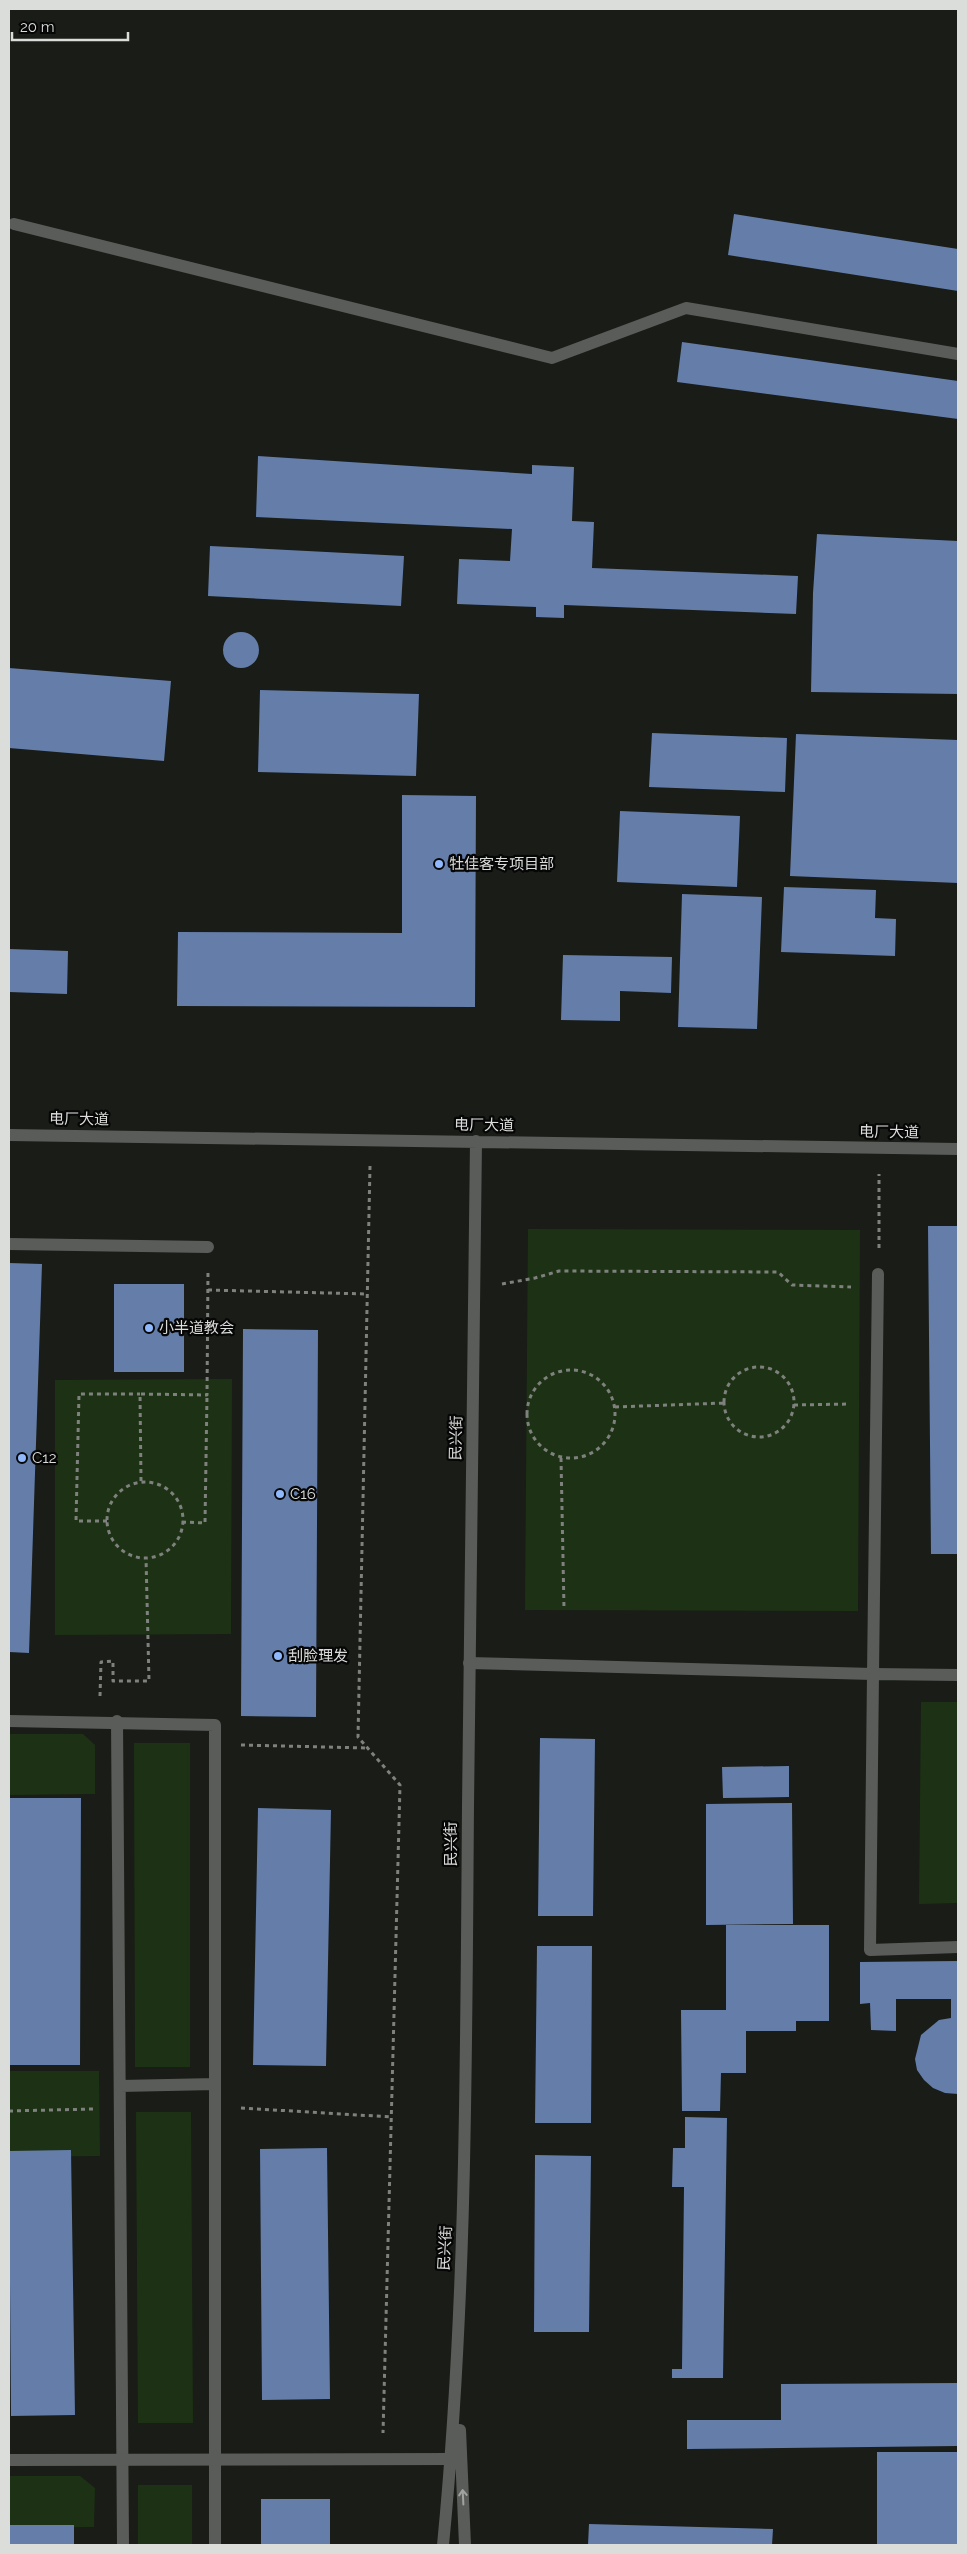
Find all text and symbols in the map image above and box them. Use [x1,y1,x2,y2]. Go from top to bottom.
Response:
scale bar [12,10,129,42]
text: 20 m [20,18,55,36]
place label: 牡佳客专项目部 [449,855,554,873]
marker: 牡佳客专项目部 [433,858,445,870]
street label: 电厂大道 [49,1109,109,1129]
street label: 电厂大道 [454,1115,514,1135]
street label: 电厂大道 [859,1122,919,1142]
place label: 小半道教会 [159,1319,234,1337]
marker: 小半道教会 [143,1322,155,1334]
street label: 民兴街 [447,1415,465,1461]
place label: C12 [32,1449,57,1467]
marker: C12 [16,1452,28,1464]
place label: C16 [290,1485,316,1503]
marker: C16 [274,1488,286,1500]
place label: 刮脸理发 [288,1647,348,1665]
marker: 刮脸理发 [272,1650,284,1662]
street label: 民兴街 [442,1821,460,1867]
street label: 民兴街 [435,2225,455,2271]
one-way arrow [459,2489,468,2505]

